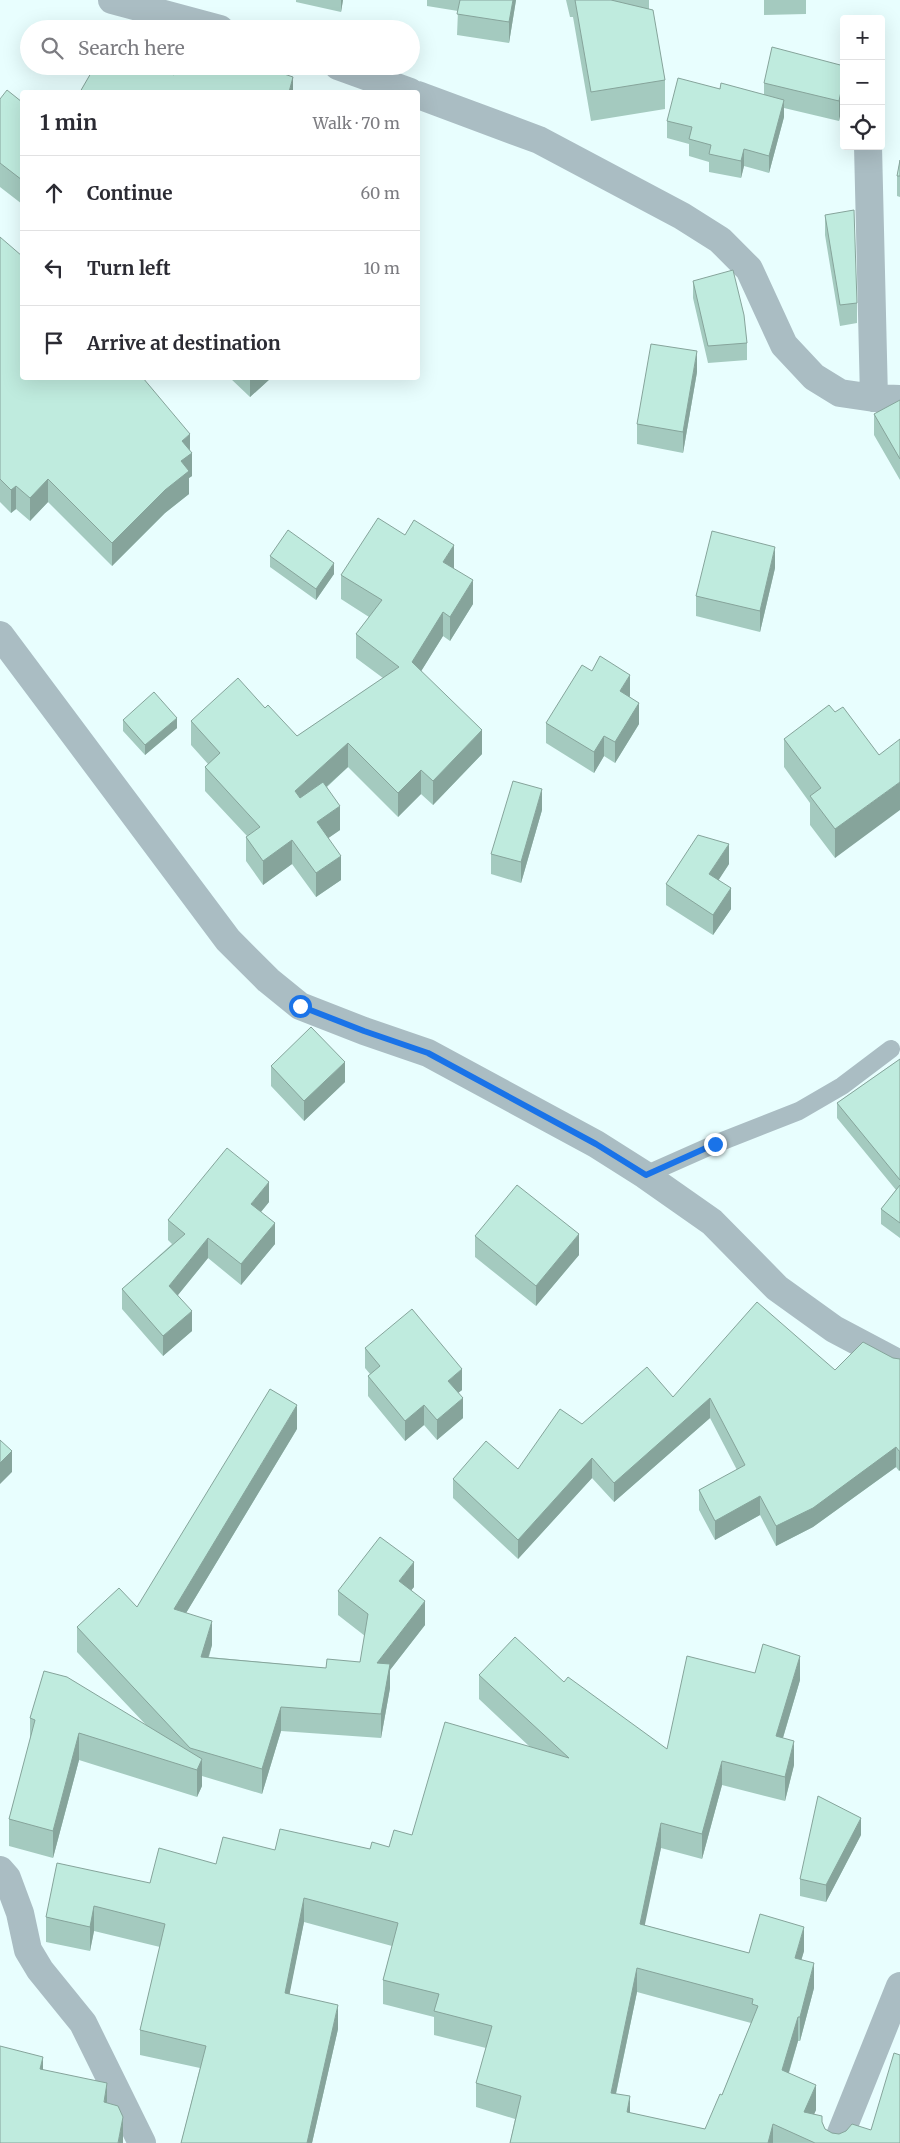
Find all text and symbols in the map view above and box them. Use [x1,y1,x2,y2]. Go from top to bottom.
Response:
map controls [840,15,885,150]
button: + [840,15,885,60]
search box [20,20,420,75]
icon: search [38,34,66,62]
text: Search here [78,36,185,60]
button: − [840,60,885,105]
button: locate [840,105,885,150]
text: 1 min [40,109,97,136]
text: Walk · 70 m [313,113,400,133]
icon: ahead [40,179,68,207]
text: Continue [87,181,173,205]
text: 60 m [360,183,400,203]
icon: left [40,254,68,282]
text: Turn left [87,256,171,280]
text: 10 m [363,258,400,278]
icon: arrive [40,329,68,357]
text: Arrive at destination [87,331,281,355]
route start [289,995,312,1018]
route end [704,1133,727,1156]

